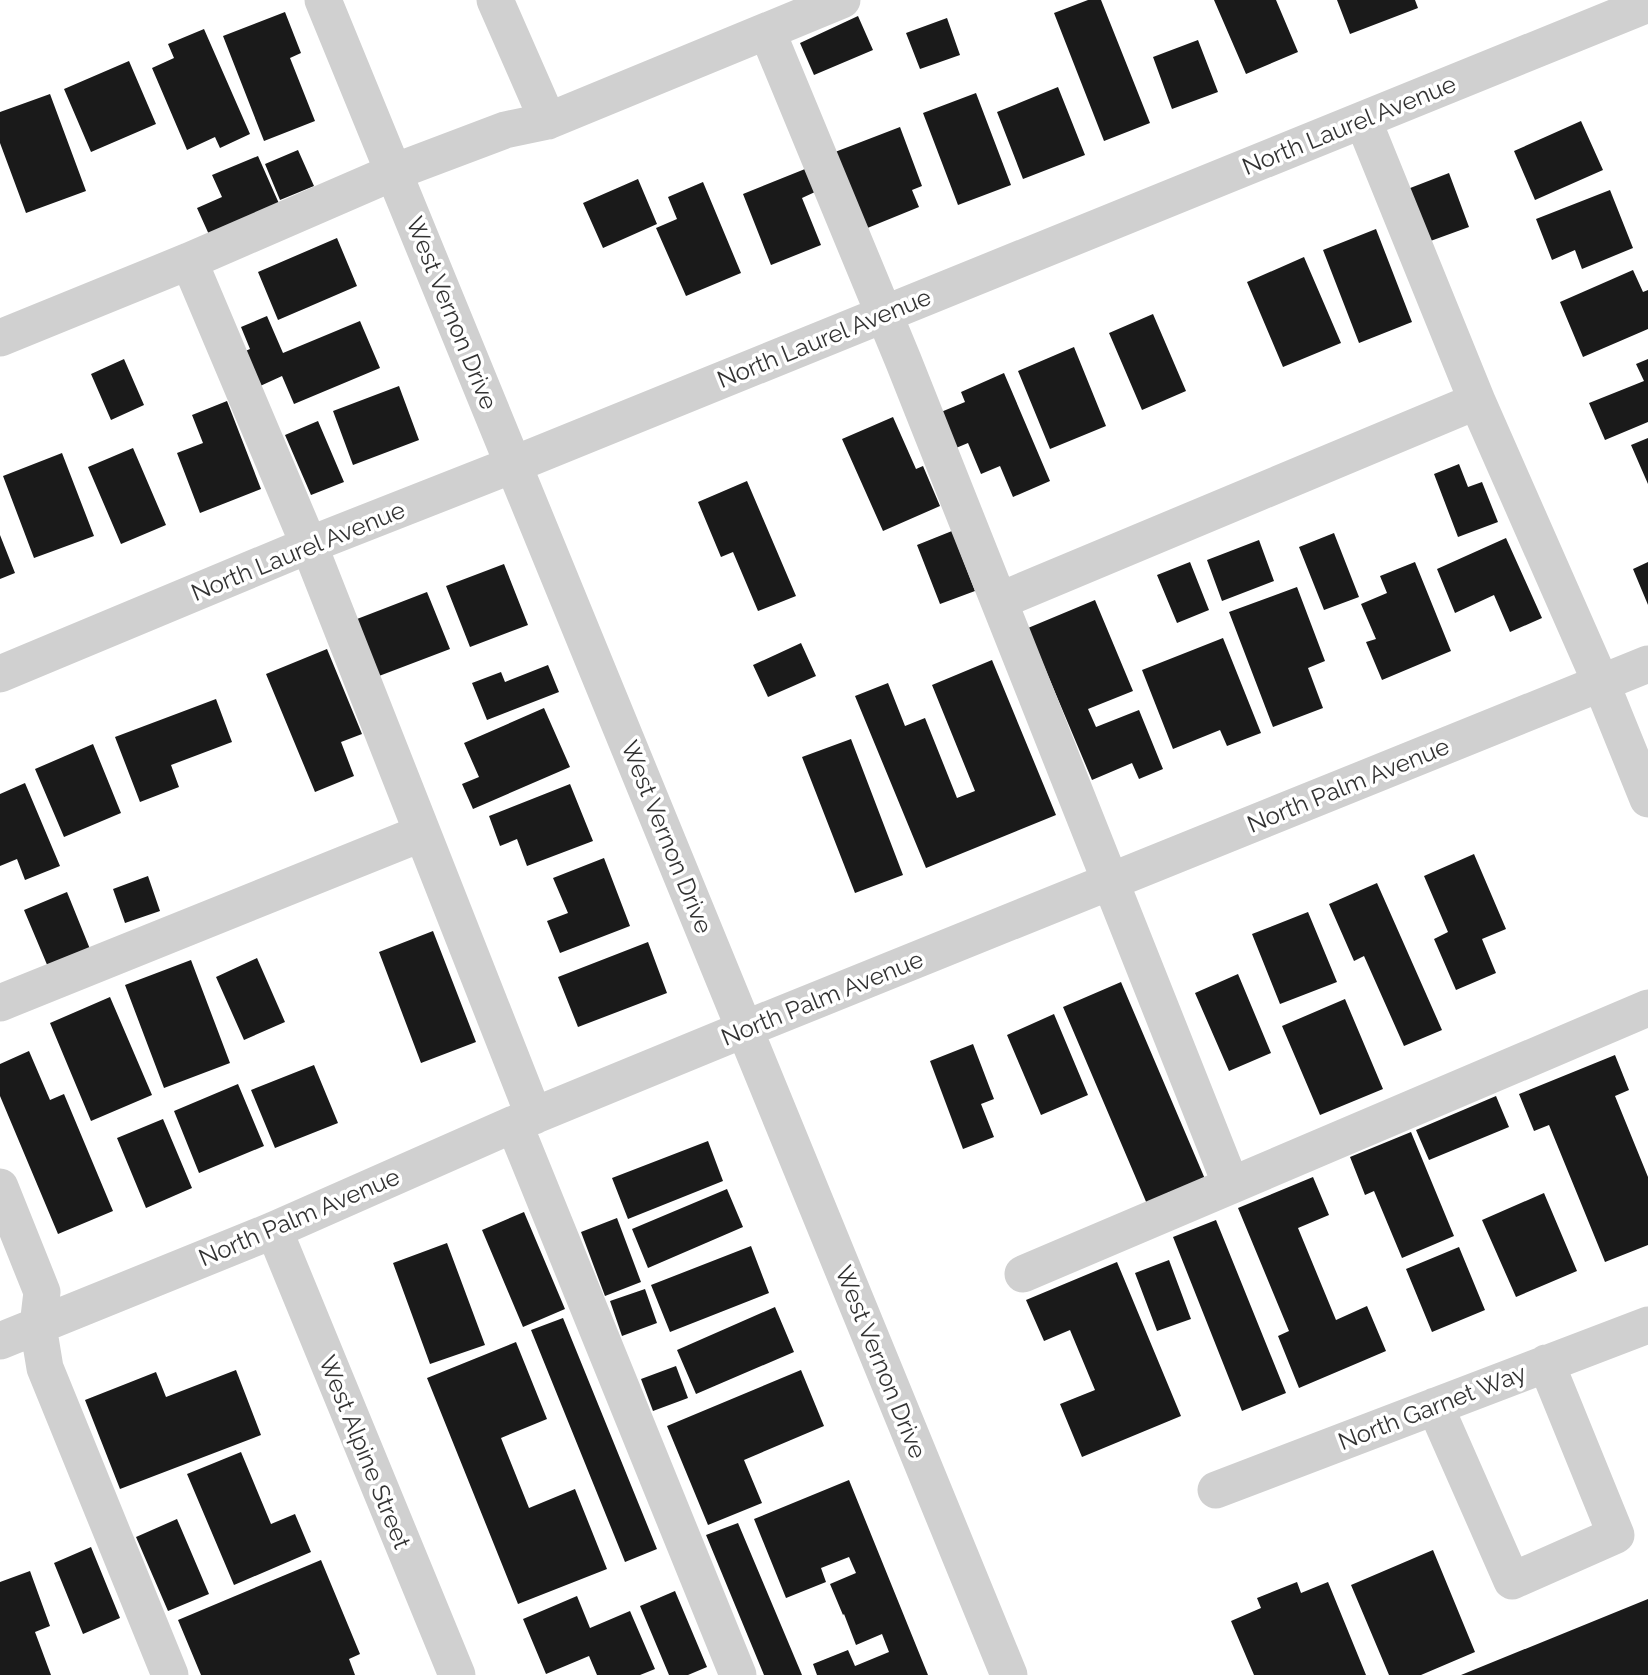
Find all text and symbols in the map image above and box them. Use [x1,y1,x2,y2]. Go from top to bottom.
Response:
street label: North Laurel Avenue [1238,69,1460,181]
street label: West Vernon Drive [400,212,504,414]
street label: North Laurel Avenue [713,282,935,394]
street label: North Laurel Avenue [187,495,409,607]
street label: North Palm Avenue [1243,731,1453,839]
street label: West Vernon Drive [615,736,719,938]
street label: North Palm Avenue [717,944,927,1052]
street label: North Palm Avenue [194,1162,404,1272]
street label: West Vernon Drive [829,1261,933,1463]
street label: West Alpine Street [313,1351,417,1553]
street label: North Garnet Way [1334,1358,1530,1456]

